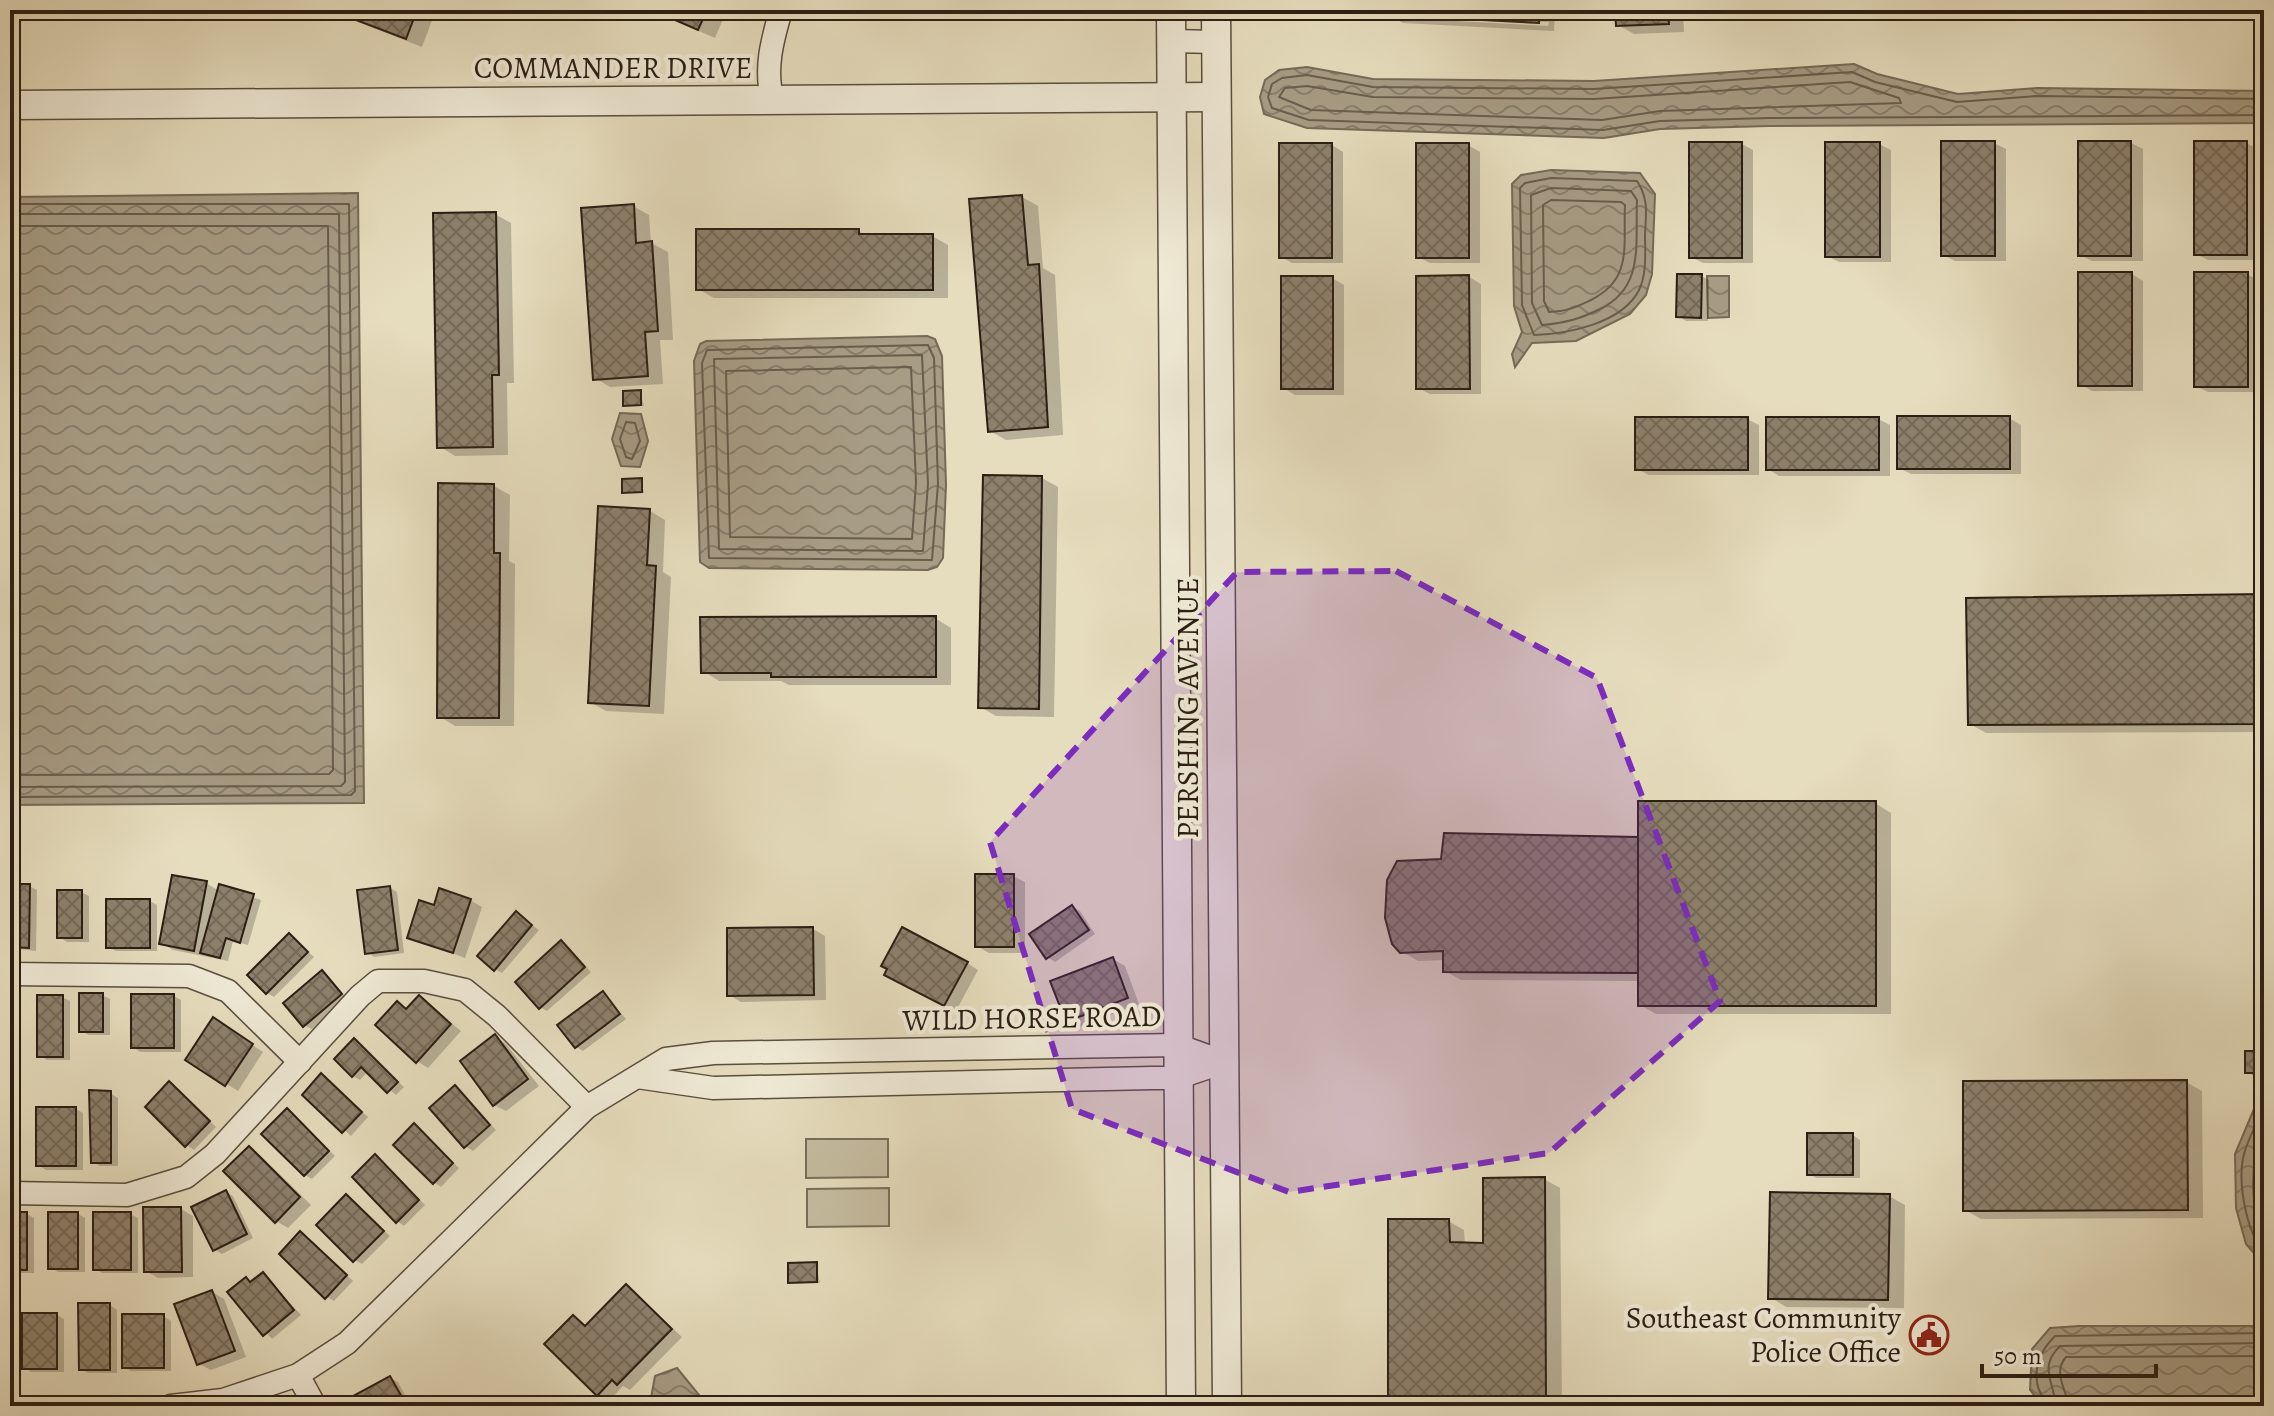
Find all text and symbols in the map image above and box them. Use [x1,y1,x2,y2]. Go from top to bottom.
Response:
street label: COMMANDER DRIVE [474,48,752,88]
street label: PERSHING AVENUE [1168,577,1208,839]
street label: WILD HORSE ROAD [901,996,1162,1040]
place label: Southeast Community Police Office [1626,1298,1902,1372]
public building icon: Southeast Community Police Office [1908,1314,1950,1356]
scale bar [1982,1328,2156,1378]
text: 50 m [1994,1340,2042,1372]

